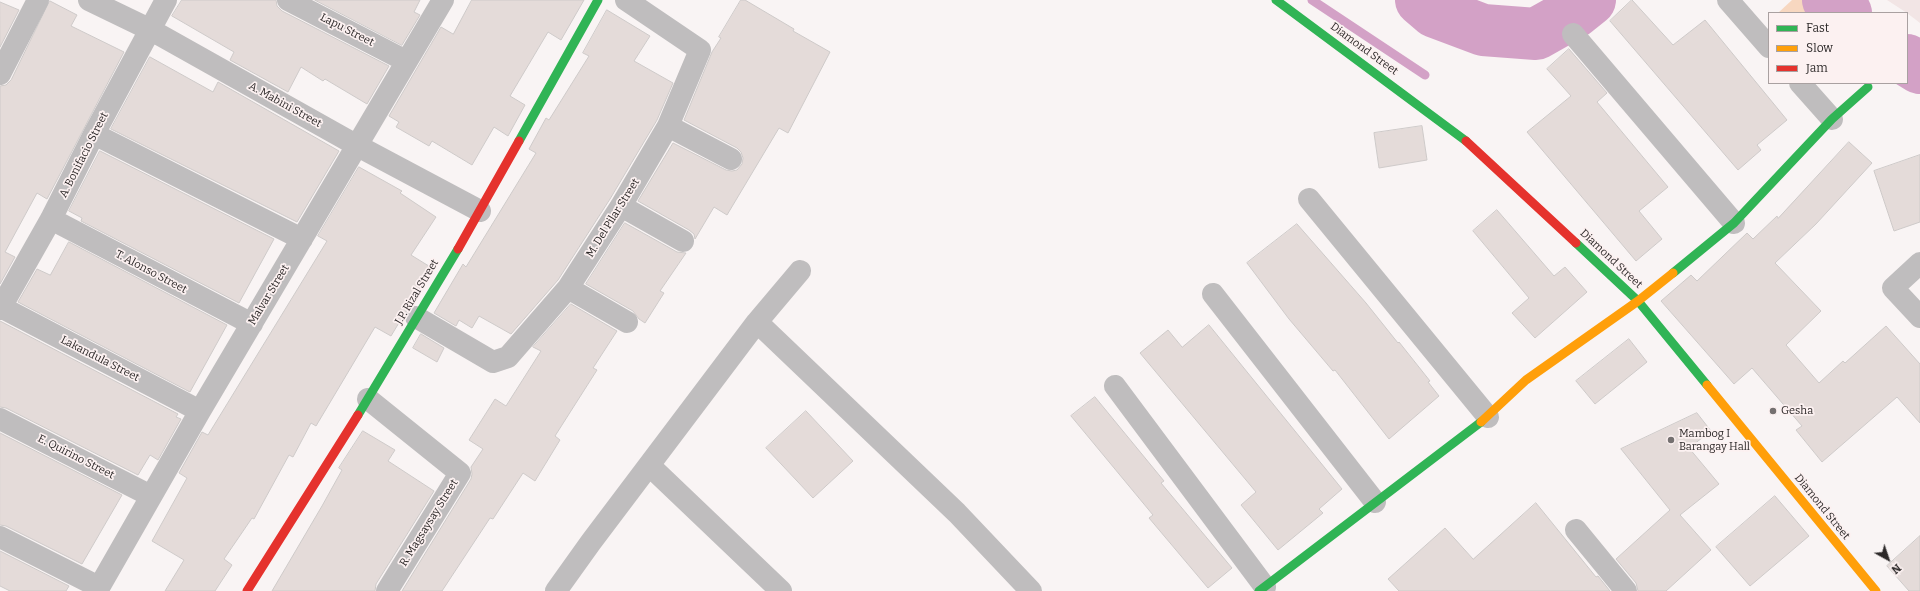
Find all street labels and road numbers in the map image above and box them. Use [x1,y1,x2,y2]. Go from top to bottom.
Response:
street label: Lapu Street [318,11,376,49]
street label: Diamond Street [1328,20,1400,78]
street label: A. Mabini Street [246,80,324,130]
street label: A. Bonifacio Street [57,110,111,200]
street label: M. Del Pilar Street [583,176,643,260]
street label: Diamond Street [1577,227,1645,291]
street label: T. Alonso Street [113,248,189,296]
street label: J.P. Rizal Street [392,257,442,327]
street label: Malvar Street [246,262,292,328]
street label: Lakandula Street [58,333,142,385]
street label: E. Quirino Street [36,432,116,482]
street label: Diamond Street [1792,472,1852,542]
street label: R. Magsaysay Street [397,477,461,569]

